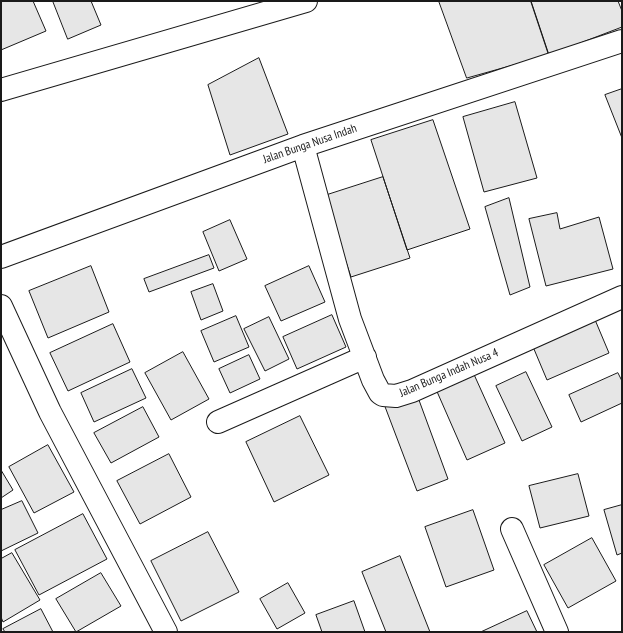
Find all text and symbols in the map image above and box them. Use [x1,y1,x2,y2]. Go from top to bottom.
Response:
street label: Jalan Bunga Nusa Indah [261,121,359,167]
street label: Jalan Bunga Indah Nusa 4 [397,346,501,400]

